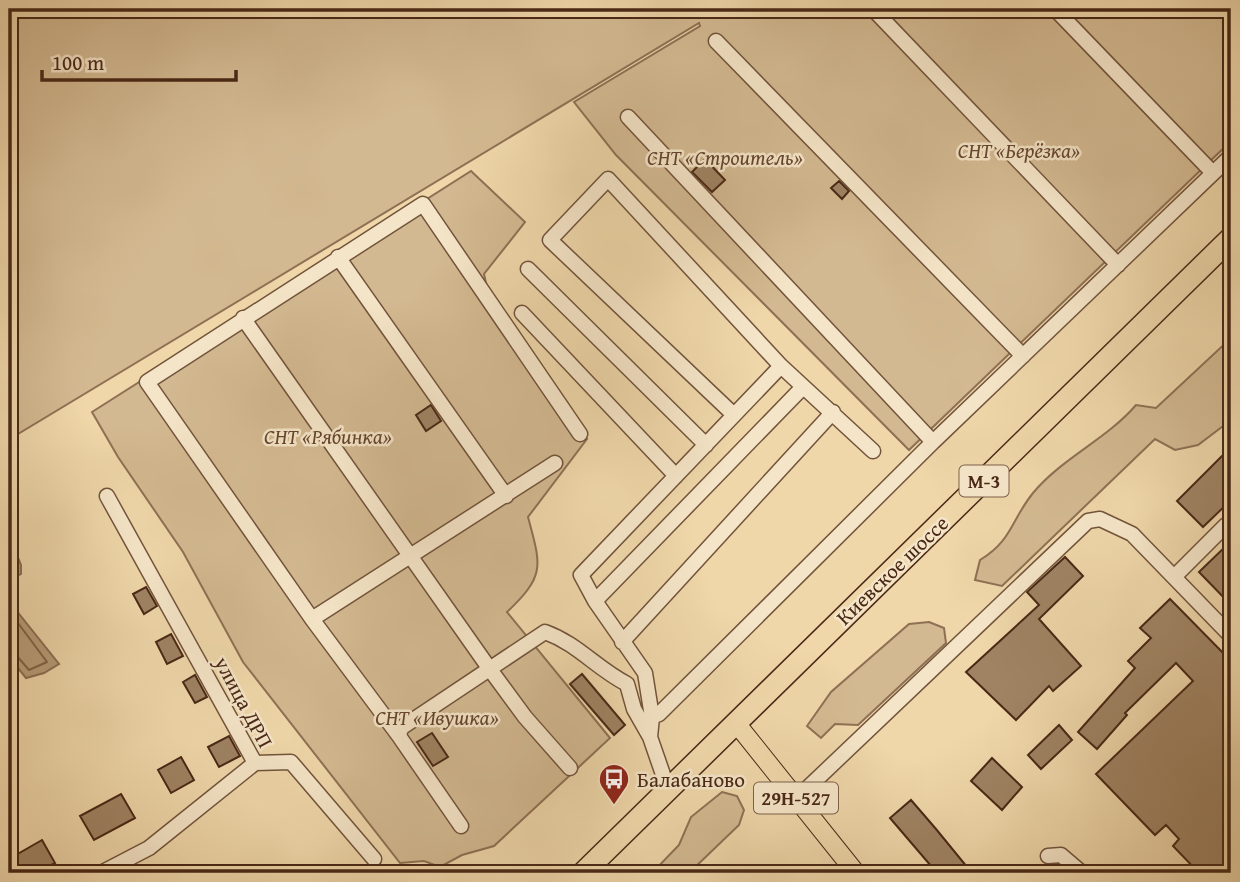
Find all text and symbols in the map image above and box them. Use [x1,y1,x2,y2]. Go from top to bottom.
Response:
scale bar [42,38,236,82]
text: 100 m [52,47,104,78]
park label: СНТ «Берёзка» [958,135,1080,166]
park label: СНТ «Строитель» [647,142,803,173]
park label: СНТ «Рябинка» [264,421,392,452]
road number: М-3 [960,466,1009,496]
street label: Киевское шоссе [829,508,955,632]
street label: улица ДРП [206,650,281,753]
park label: СНТ «Ивушка» [375,702,499,733]
bus stop icon: Балабаново [597,762,631,806]
place label: Балабаново [637,764,745,795]
road number: 29Н-527 [754,782,838,814]

